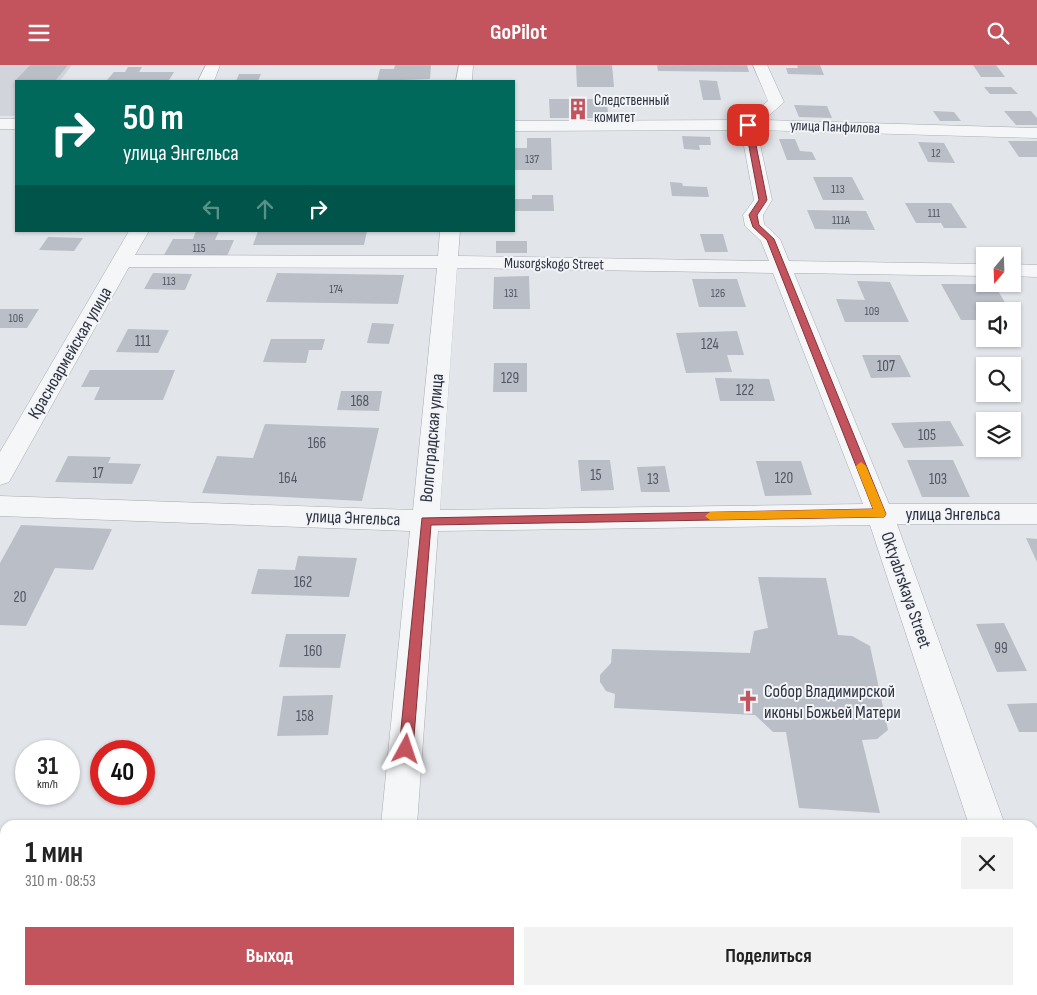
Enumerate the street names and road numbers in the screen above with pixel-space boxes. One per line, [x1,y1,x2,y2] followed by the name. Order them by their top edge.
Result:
[790,116,880,138] street label: улица Панфилова
[504,254,605,274] street label: Musorgskogo Street
[24,283,116,423] street label: Красноармейская улица
[416,373,448,503] street label: Волгоградская улица
[906,504,1000,525] street label: улица Энгельса
[305,506,401,530] street label: улица Энгельса
[876,529,936,652] street label: Oktyabrskaya Street

